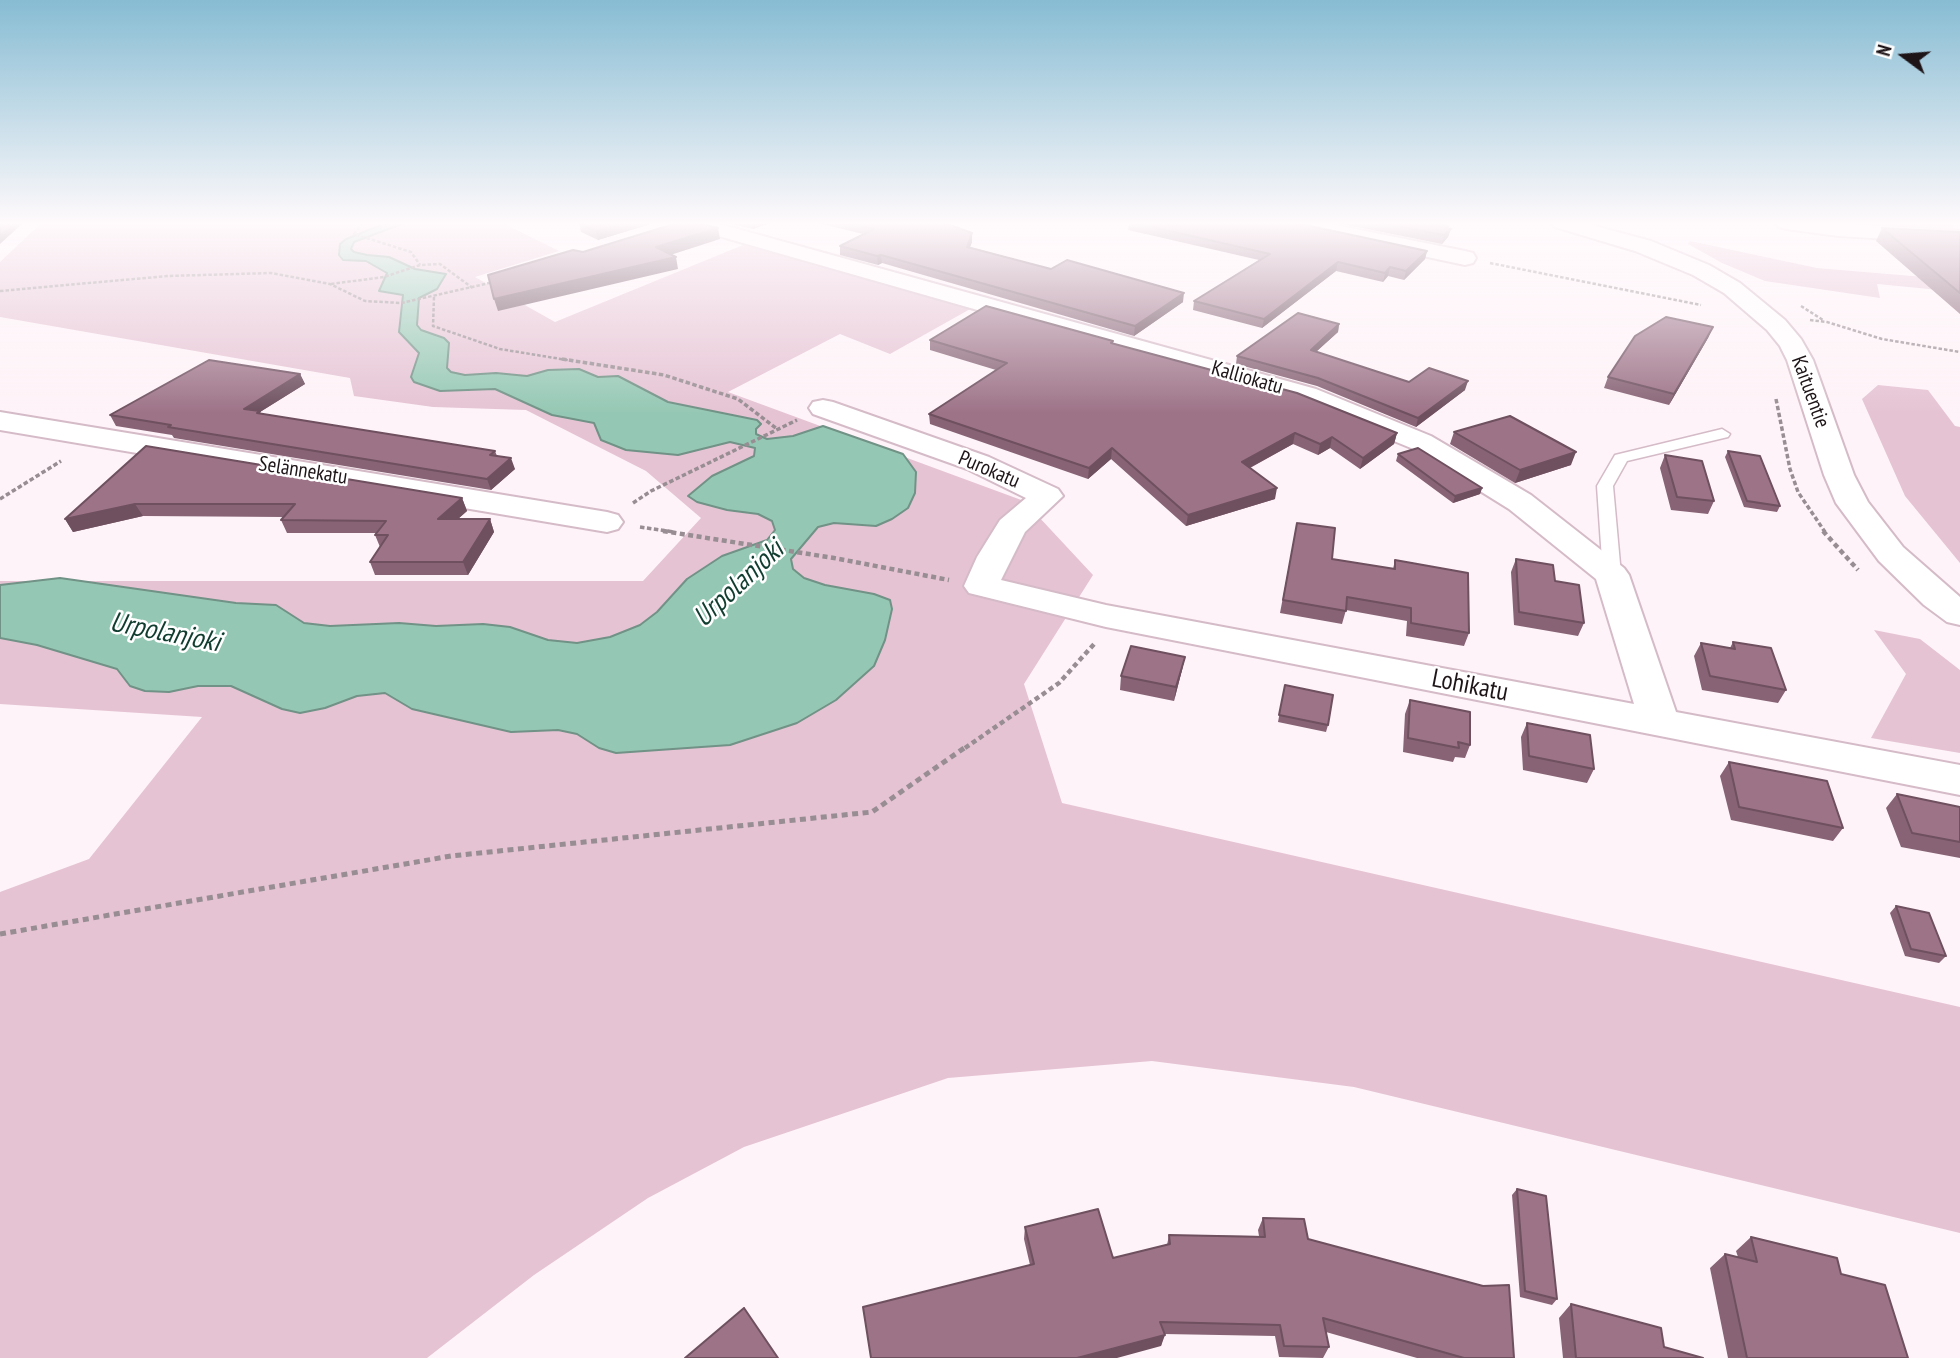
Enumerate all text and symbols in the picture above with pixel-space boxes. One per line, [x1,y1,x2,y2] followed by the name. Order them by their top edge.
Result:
[1869,21,1939,91] north arrow
[1871,42,1897,58] text: N
[1785,353,1835,431] street label: Kaituentie
[1208,356,1286,400] street label: Kalliokatu
[954,446,1024,494] street label: Purokatu
[257,452,349,490] street label: Selännekatu
[687,534,791,634] water label: Urpolanjoki
[107,606,223,660] water label: Urpolanjoki
[1429,663,1511,709] street label: Lohikatu

